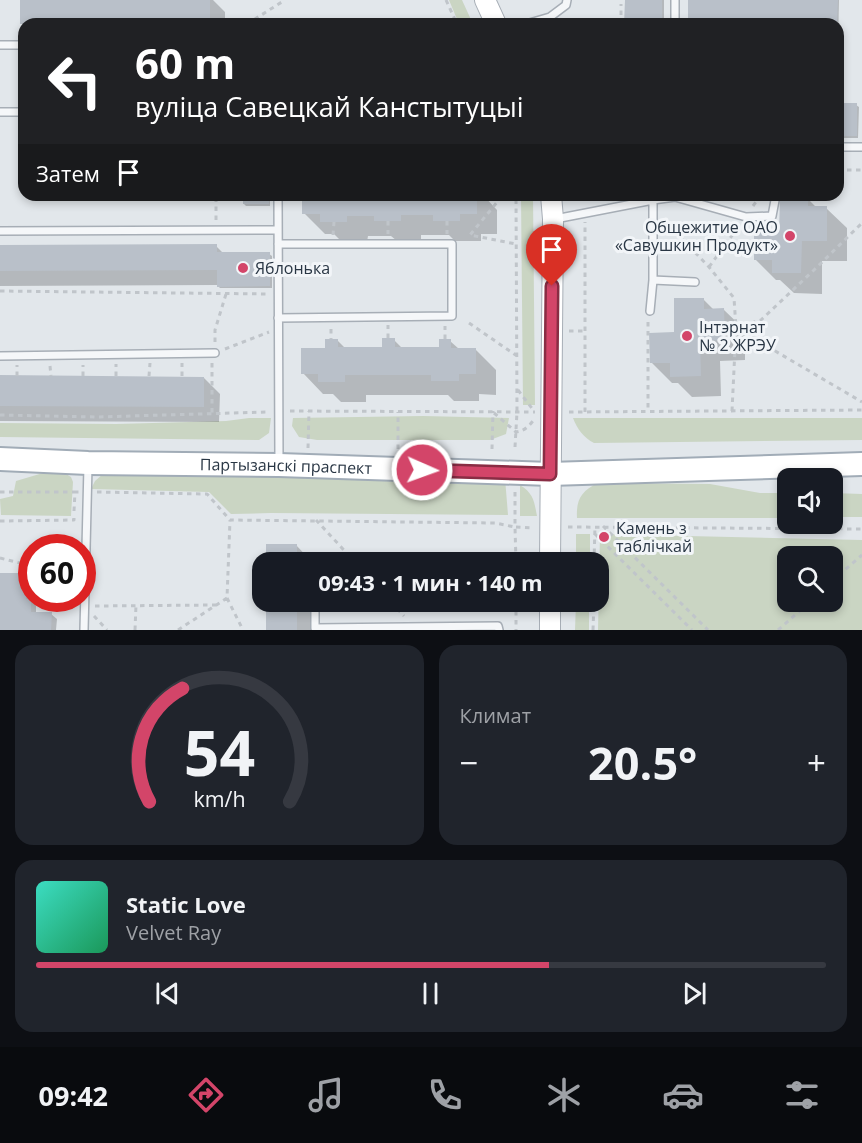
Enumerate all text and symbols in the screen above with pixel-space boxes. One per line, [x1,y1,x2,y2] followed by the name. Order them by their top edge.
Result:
[135,34,235,91] text: 60 m
[36,42,114,120] icon: left
[135,88,524,125] text: вуліца Савецкай Канстытуцыі
[112,156,145,189] icon: arrive
[36,158,100,188] text: Затем
[615,216,778,256] place label: Общежитие ОАО «Савушкин Продукт»
[526,224,577,286] pin
[783,229,797,243] marker: Общежитие ОАО «Савушкин Продукт»
[535,233,568,266] icon: arrive
[255,257,330,279] place label: Яблонька
[236,261,250,275] marker: Яблонька
[699,316,776,356] place label: Інтэрнат № 2 ЖРЭУ
[680,329,694,343] marker: Інтэрнат № 2 ЖРЭУ
[390,438,454,502] position arrow
[200,453,373,479] street label: Партызанскі праспект
[777,468,843,612] map controls
[777,468,843,534] button: sound
[616,517,692,557] place label: Камень з таблічкай
[597,530,611,544] marker: Камень з таблічкай
[18,534,96,612] speed limit sign: 60
[777,546,843,612] button: search
[318,567,543,597] text: 09:43 · 1 мин · 140 m
[460,702,531,729] text: Климат
[184,709,255,794] text: 54
[588,732,697,793] text: 20.5°
[460,740,478,785] text: −
[807,740,826,785] text: +
[193,784,245,813] text: km/h
[126,889,246,919] text: Static Love
[126,919,221,946] text: Velvet Ray
[151,977,184,1010] icon: previous
[414,977,447,1010] icon: pause
[678,977,711,1010] icon: next
[185,1074,227,1116] icon: directions
[305,1074,347,1116] icon: music
[424,1074,466,1116] icon: phone
[543,1074,585,1116] icon: climate
[662,1074,704,1116] icon: car
[781,1074,823,1116] icon: filters
[39,1077,108,1114] text: 09:42

